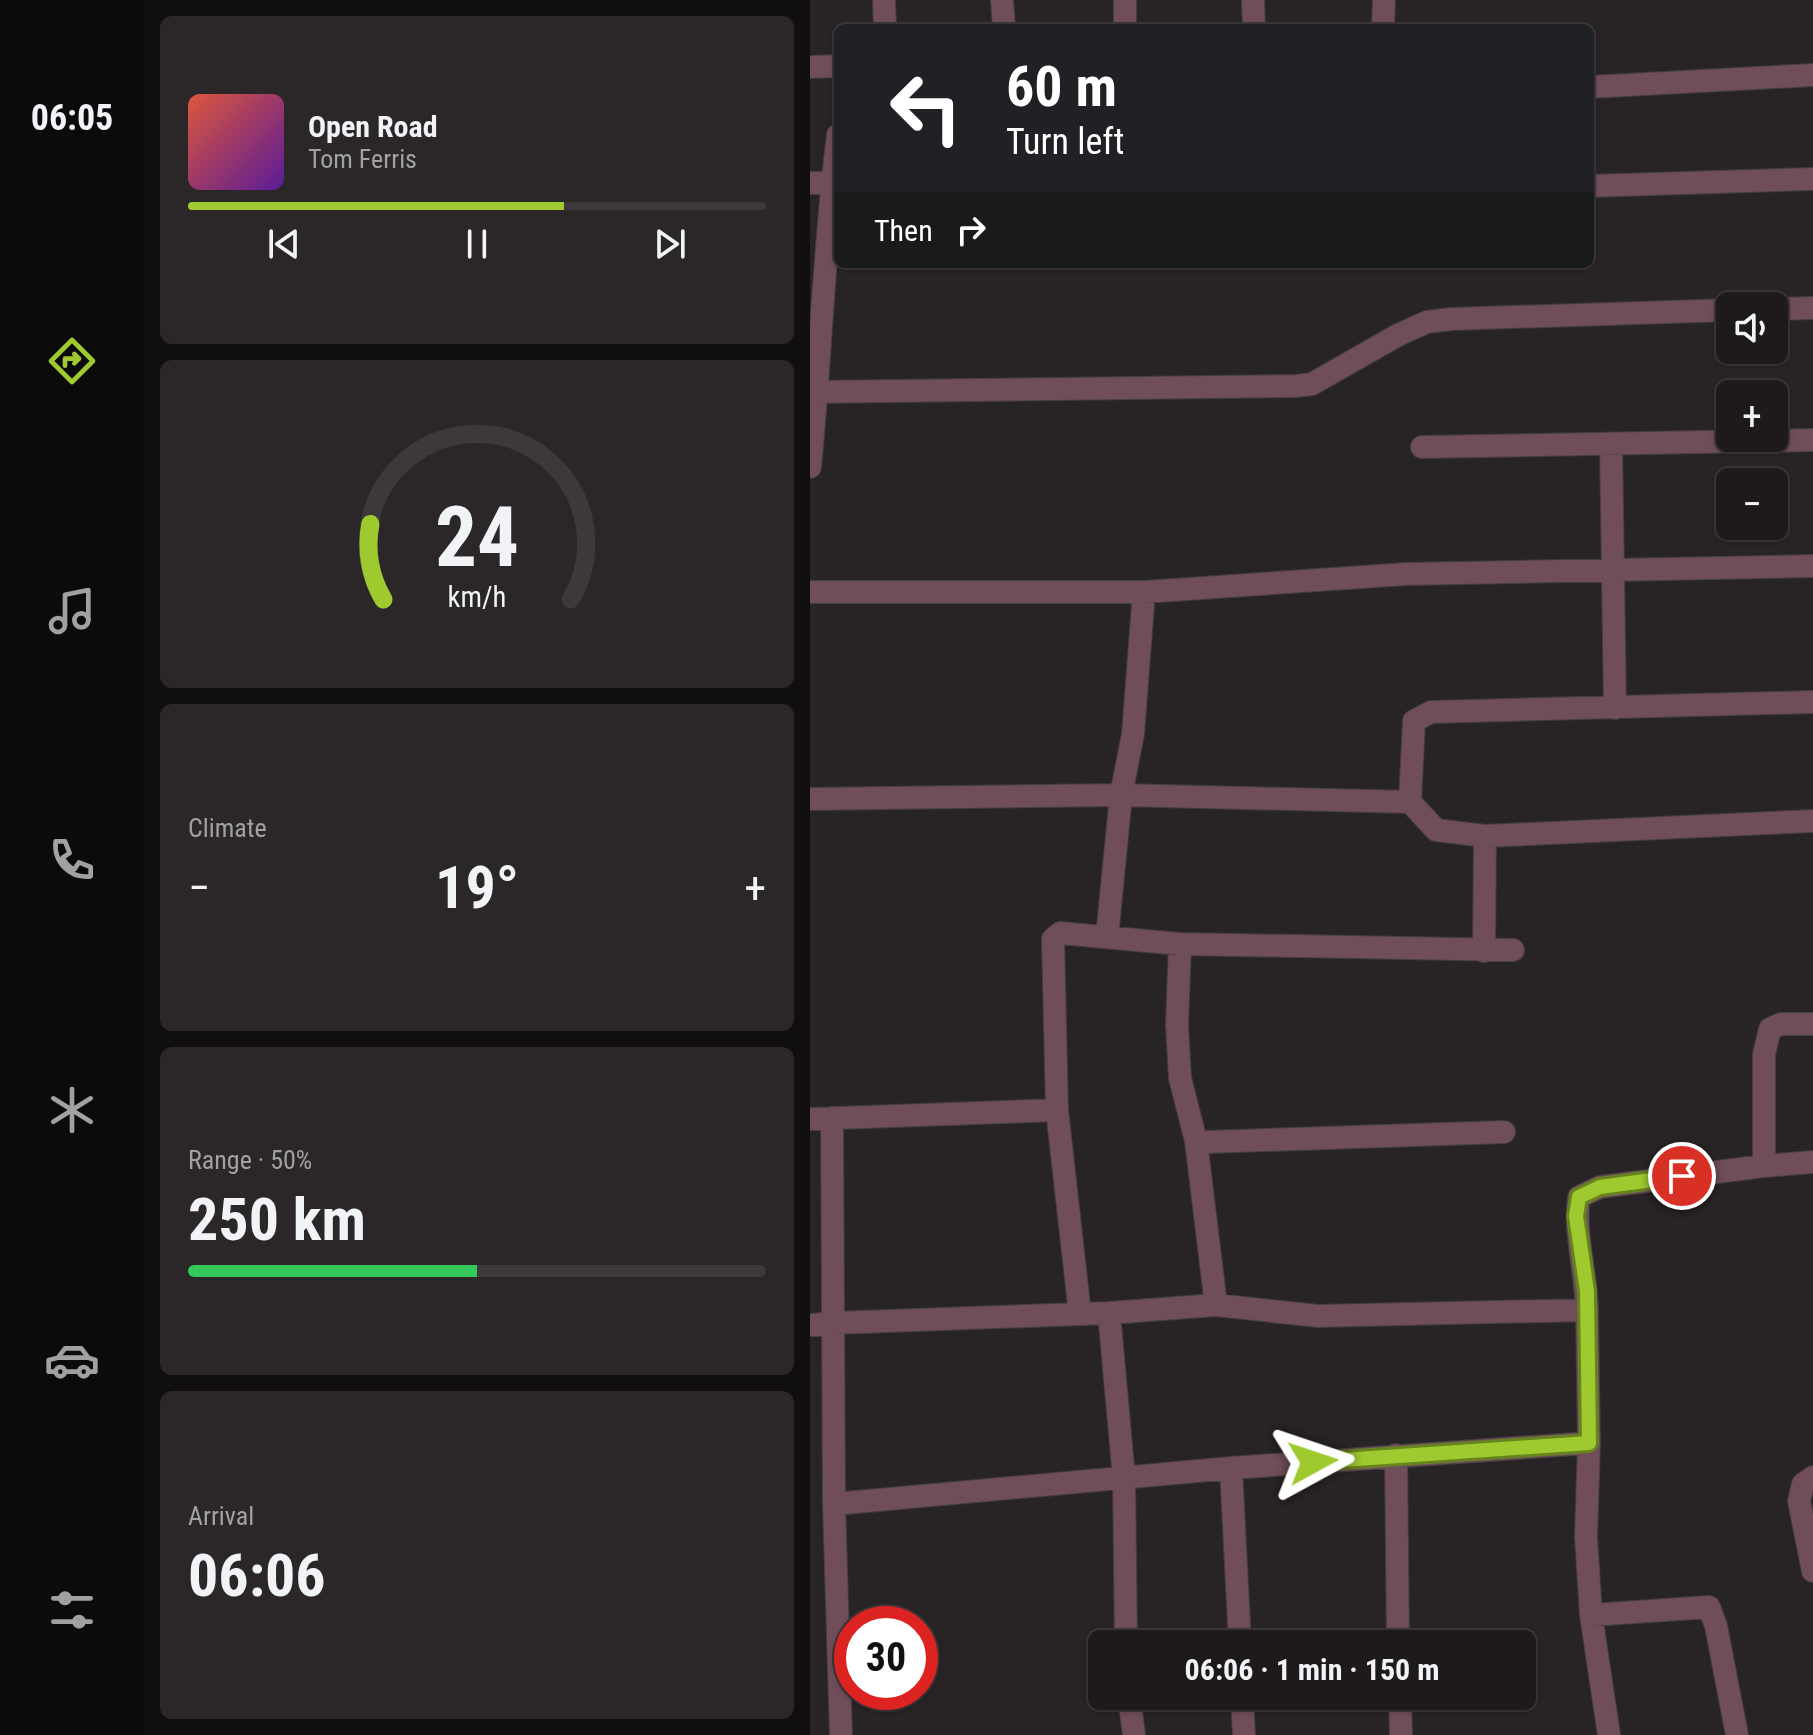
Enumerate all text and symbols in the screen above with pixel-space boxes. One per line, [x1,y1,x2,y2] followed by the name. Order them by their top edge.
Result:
[1006,54,1117,120] text: 60 m
[874,56,978,160] icon: left
[31,97,113,139] text: 06:05
[308,109,438,144] text: Open Road
[1006,121,1124,163] text: Turn left
[308,144,417,174] text: Tom Ferris
[949,208,993,252] icon: right
[874,213,933,248] text: Then
[262,222,306,266] icon: previous
[455,222,499,266] icon: pause
[648,222,692,266] icon: next
[1716,292,1788,540] map controls
[1716,292,1788,364] button: sound
[44,333,100,389] icon: directions
[1716,380,1788,452] button: +
[1716,468,1788,540] button: −
[435,488,519,585] text: 24
[448,580,506,614] text: km/h
[44,583,100,639] icon: music
[188,813,267,843] text: Climate
[44,832,100,888] icon: phone
[435,852,519,923] text: 19°
[188,862,210,914] text: −
[744,862,766,914] text: +
[44,1082,100,1138] icon: climate
[1648,1142,1716,1210] pin
[188,1145,312,1175] text: Range · 50%
[1660,1154,1704,1198] icon: arrive
[188,1184,366,1255] text: 250 km
[44,1332,100,1388] icon: car
[1271,1420,1355,1504] position arrow
[188,1501,254,1531] text: Arrival
[188,1540,326,1611] text: 06:06
[44,1582,100,1638] icon: filters
[834,1606,938,1710] speed limit sign: 30
[1185,1652,1439,1687] text: 06:06 · 1 min · 150 m

